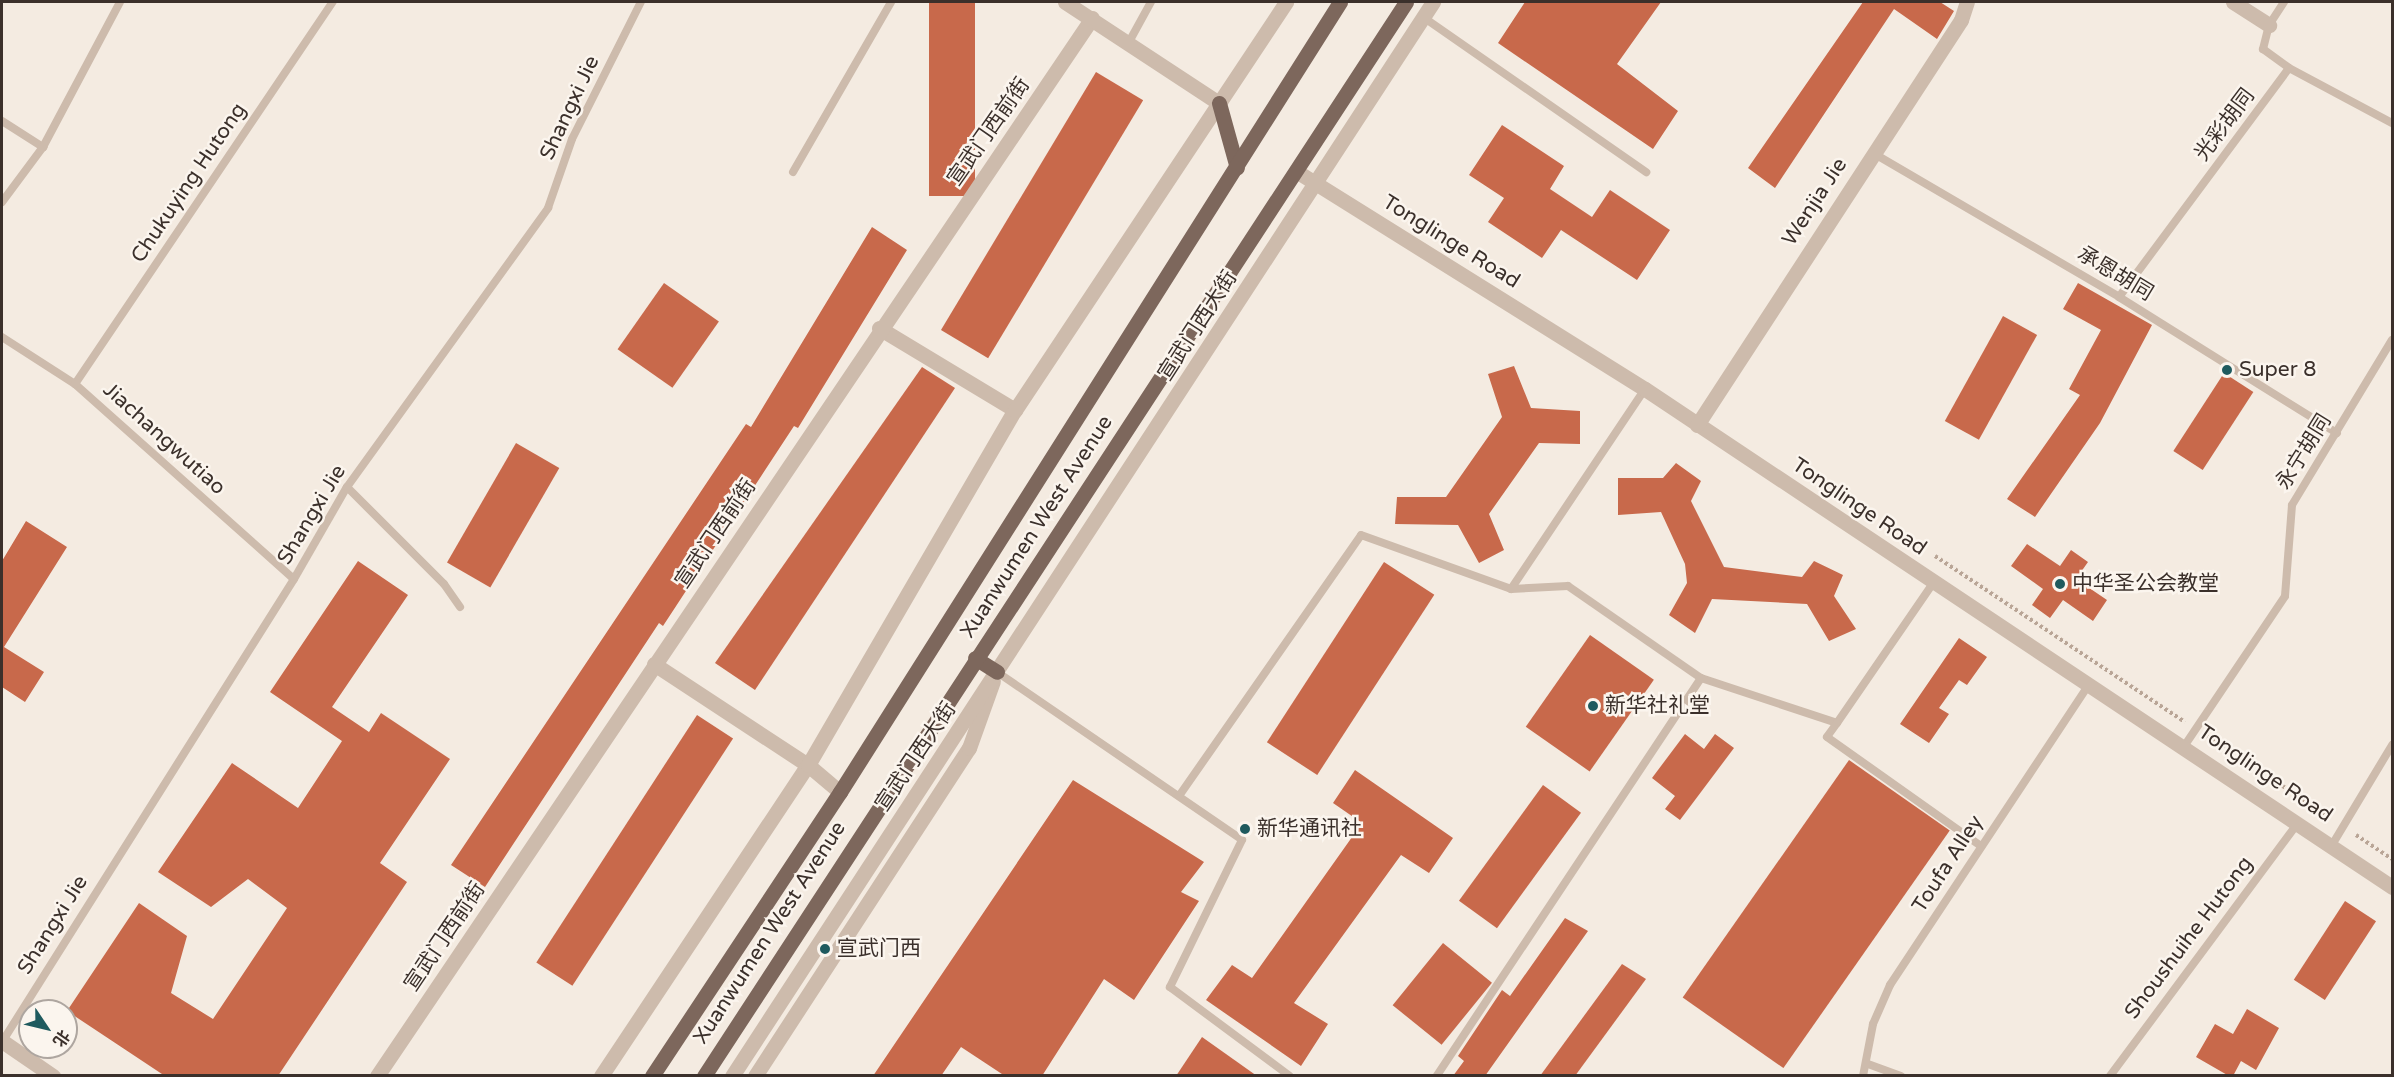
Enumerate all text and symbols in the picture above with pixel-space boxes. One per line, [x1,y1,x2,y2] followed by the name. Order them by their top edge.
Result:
[535,52,605,164] street label: Shangxi Jie
[943,73,1035,191] street label: 宣武门西前街
[2190,84,2260,166] street label: 光彩胡同
[126,98,252,268] street label: Chukuying Hutong
[1777,153,1853,251] street label: Wenjia Jie
[1378,190,1524,294] street label: Tonglinge Road
[2073,242,2157,306] street label: 承恩胡同
[1153,266,1243,386] street label: 宣武门西大街
[2239,357,2316,383] place label: Super 8
[2220,363,2234,377] marker: Super 8
[98,377,230,501] street label: Jiachangwutiao
[2271,410,2337,494] street label: 永宁胡同
[956,411,1118,643] street label: Xuanwumen West Avenue
[1787,453,1931,561] street label: Tonglinge Road
[272,460,352,570] street label: Shangxi Jie
[670,475,762,593] street label: 宣武门西前街
[2072,571,2219,597] place label: 中华圣公会教堂
[2053,577,2067,591] marker: 中华圣公会教堂
[1605,693,1710,719] place label: 新华社礼堂
[870,698,962,816] street label: 宣武门西大街
[1586,699,1600,713] marker: 新华社礼堂
[2193,720,2337,828] street label: Tonglinge Road
[1907,811,1989,917] street label: Toufa Alley
[1257,816,1362,842] place label: 新华通讯社
[689,817,851,1049] street label: Xuanwumen West Avenue
[1238,822,1252,836] marker: 新华通讯社
[2120,852,2258,1024] street label: Shoushuihe Hutong
[13,871,93,979] street label: Shangxi Jie
[399,878,491,996] street label: 宣武门西前街
[837,936,921,962] place label: 宣武门西
[818,942,832,956] marker: 宣武门西
[18,999,78,1059] north arrow
[48,1026,74,1050] text: 北

